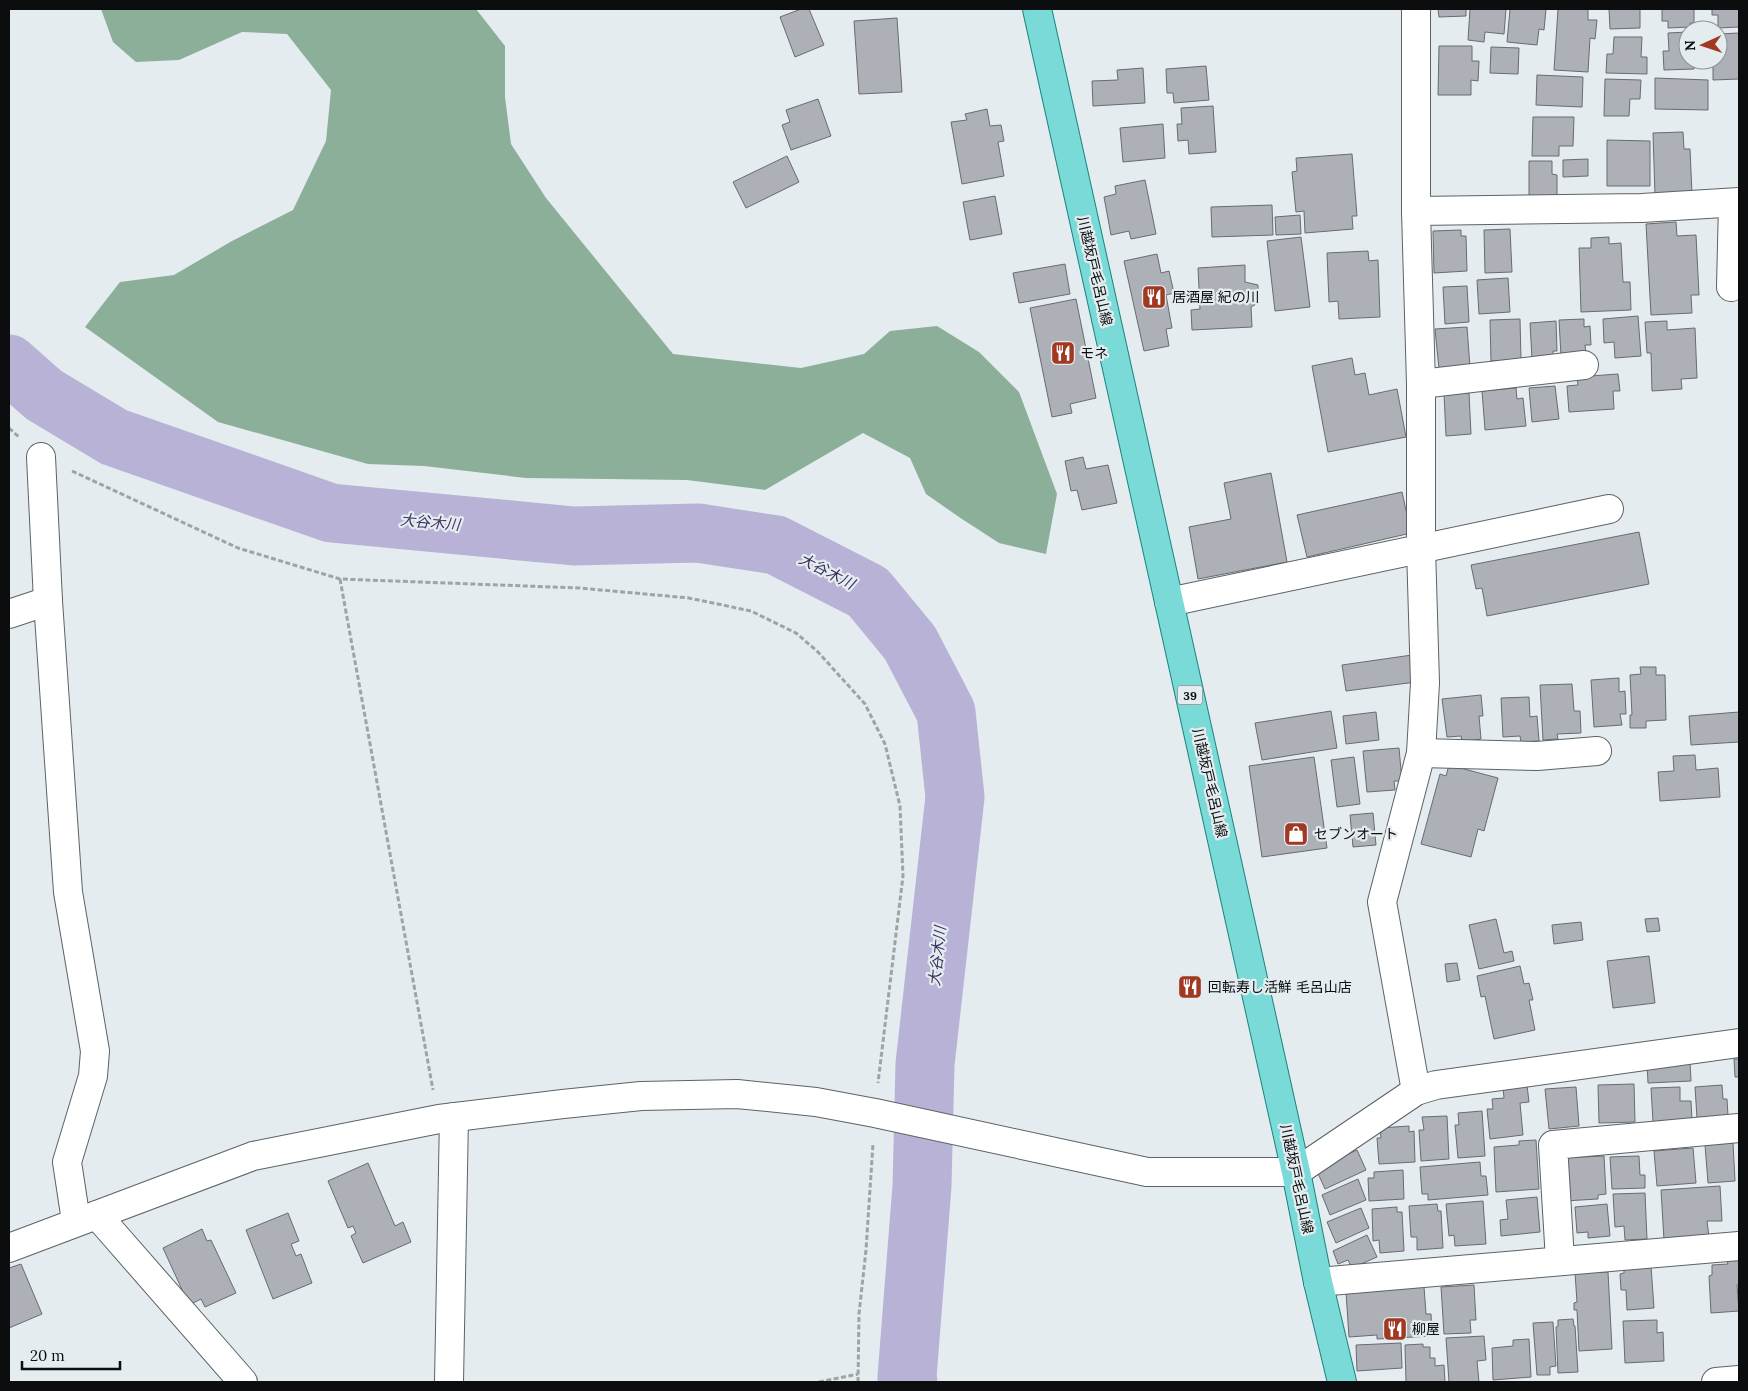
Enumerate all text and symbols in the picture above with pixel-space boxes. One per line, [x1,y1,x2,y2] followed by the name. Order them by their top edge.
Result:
[1678,20,1728,70] north arrow
[1681,40,1699,52] text: N
[1074,214,1116,328] street label: 川越坂戸毛呂山線
[1141,284,1167,310] restaurant icon: 居酒屋 紀の川
[1172,288,1260,306] place label: 居酒屋 紀の川
[1050,340,1076,366] restaurant icon: モネ
[1080,344,1108,362] place label: モネ
[399,510,463,534] water label: 大谷木川
[796,549,860,594] water label: 大谷木川
[1178,686,1202,704] road number: 39
[1189,726,1231,840] street label: 川越坂戸毛呂山線
[1283,821,1309,847] shop icon: セブンオート
[1314,825,1398,843] place label: セブンオート
[924,923,950,987] water label: 大谷木川
[1177,974,1203,1000] restaurant icon: 回転寿し活鮮 毛呂山店
[1208,978,1352,996] place label: 回転寿し活鮮 毛呂山店
[1277,1122,1317,1236] street label: 川越坂戸毛呂山線
[1382,1316,1408,1342] restaurant icon: 柳屋
[1412,1320,1440,1338] place label: 柳屋
[22,1338,120,1370] scale bar
[30,1346,65,1365] text: 20 m

